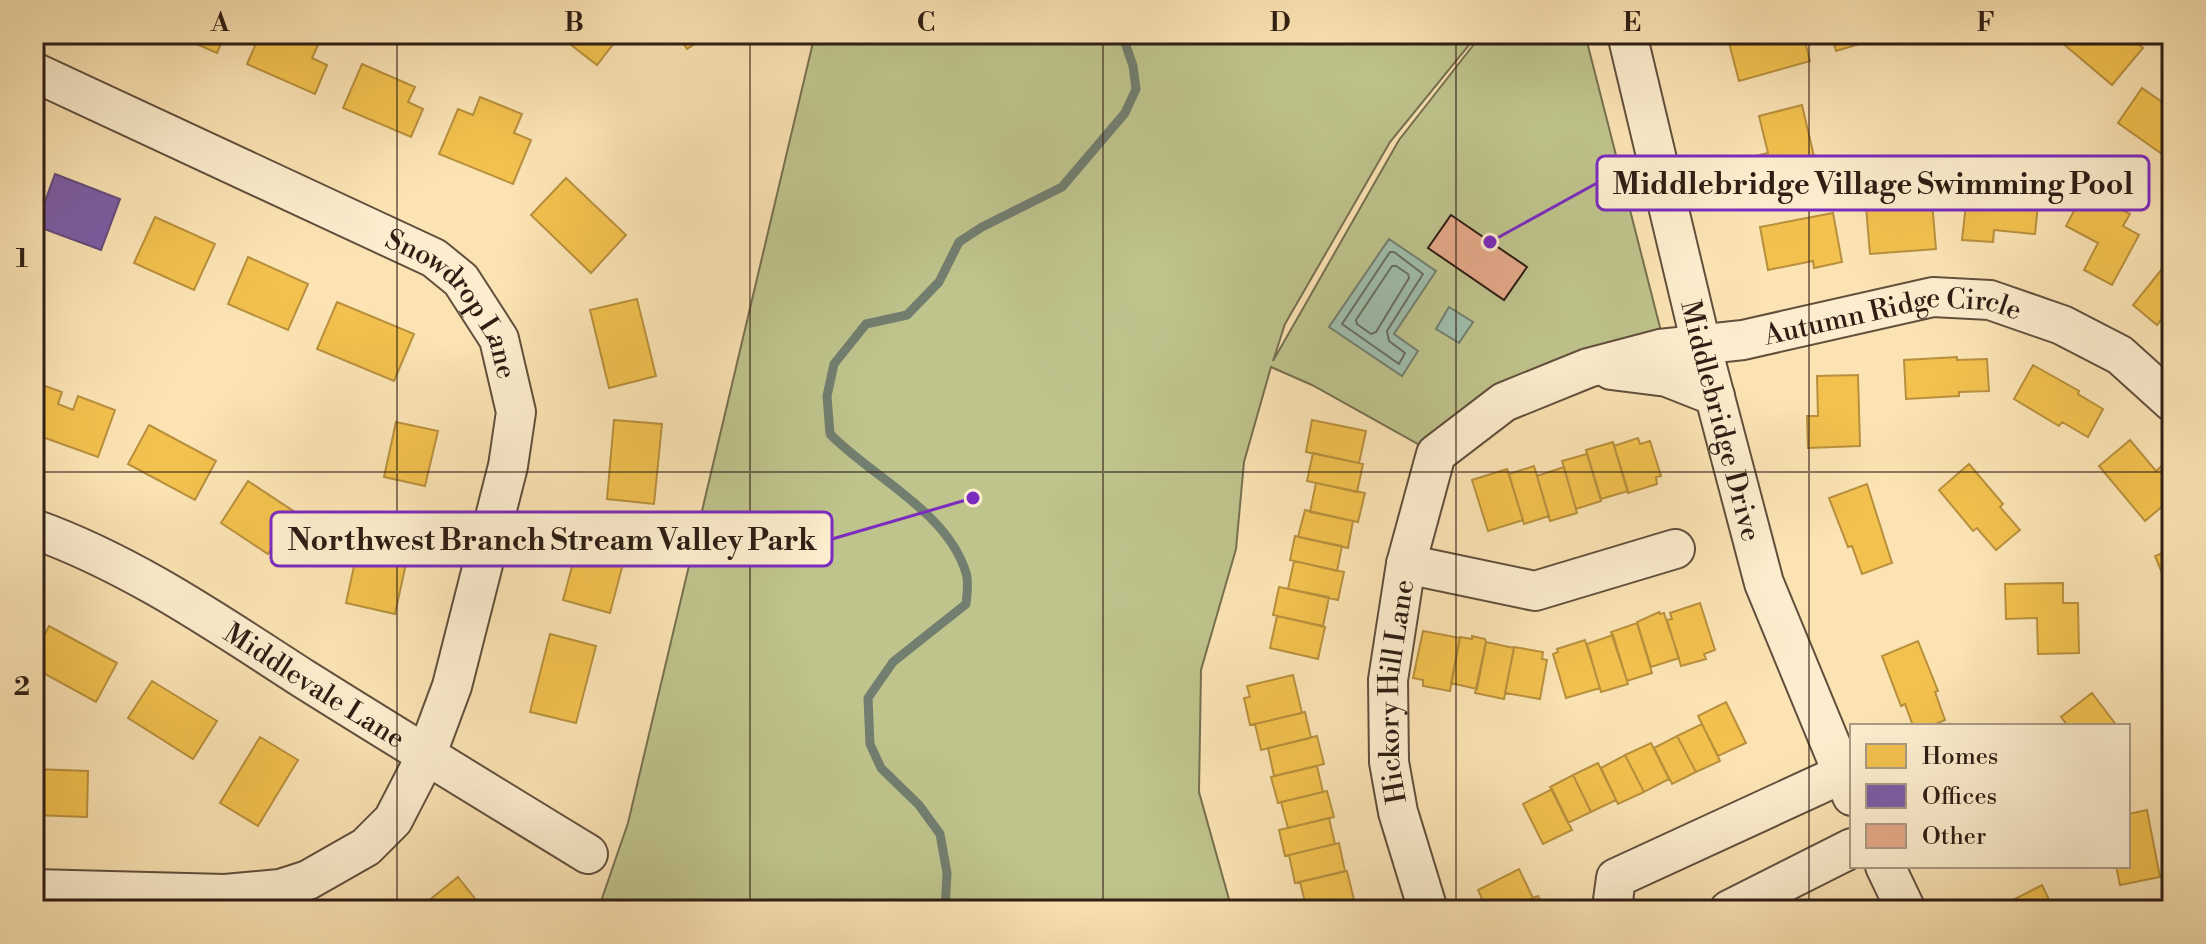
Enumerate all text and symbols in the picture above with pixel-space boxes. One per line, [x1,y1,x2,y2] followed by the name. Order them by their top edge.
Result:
[210,7,230,39] text: A
[564,7,584,39] text: B
[917,7,935,39] text: C
[1270,7,1290,39] text: D
[1623,7,1641,39] text: E
[1977,7,1995,39] text: F
[1597,156,2149,210] callout: Middlebridge Village Swimming Pool
[1613,166,2134,204] text: Middlebridge Village Swimming Pool
[380,222,524,382] street label: Snowdrop Lane
[16,243,29,275] text: 1
[1760,281,2026,354] street label: Autumn Ridge Circle
[1672,297,1768,545] street label: Middlebridge Drive
[271,512,832,566] callout: Northwest Branch Stream Valley Park
[287,522,817,560] text: Northwest Branch Stream Valley Park
[1372,577,1422,806] street label: Hickory Hill Lane
[217,616,411,757] street label: Middlevale Lane
[14,671,30,703] text: 2
[1850,724,2130,868] legend
[1922,742,1998,772] text: Homes
[1922,782,1997,812] text: Offices
[1922,822,1986,852] text: Other

